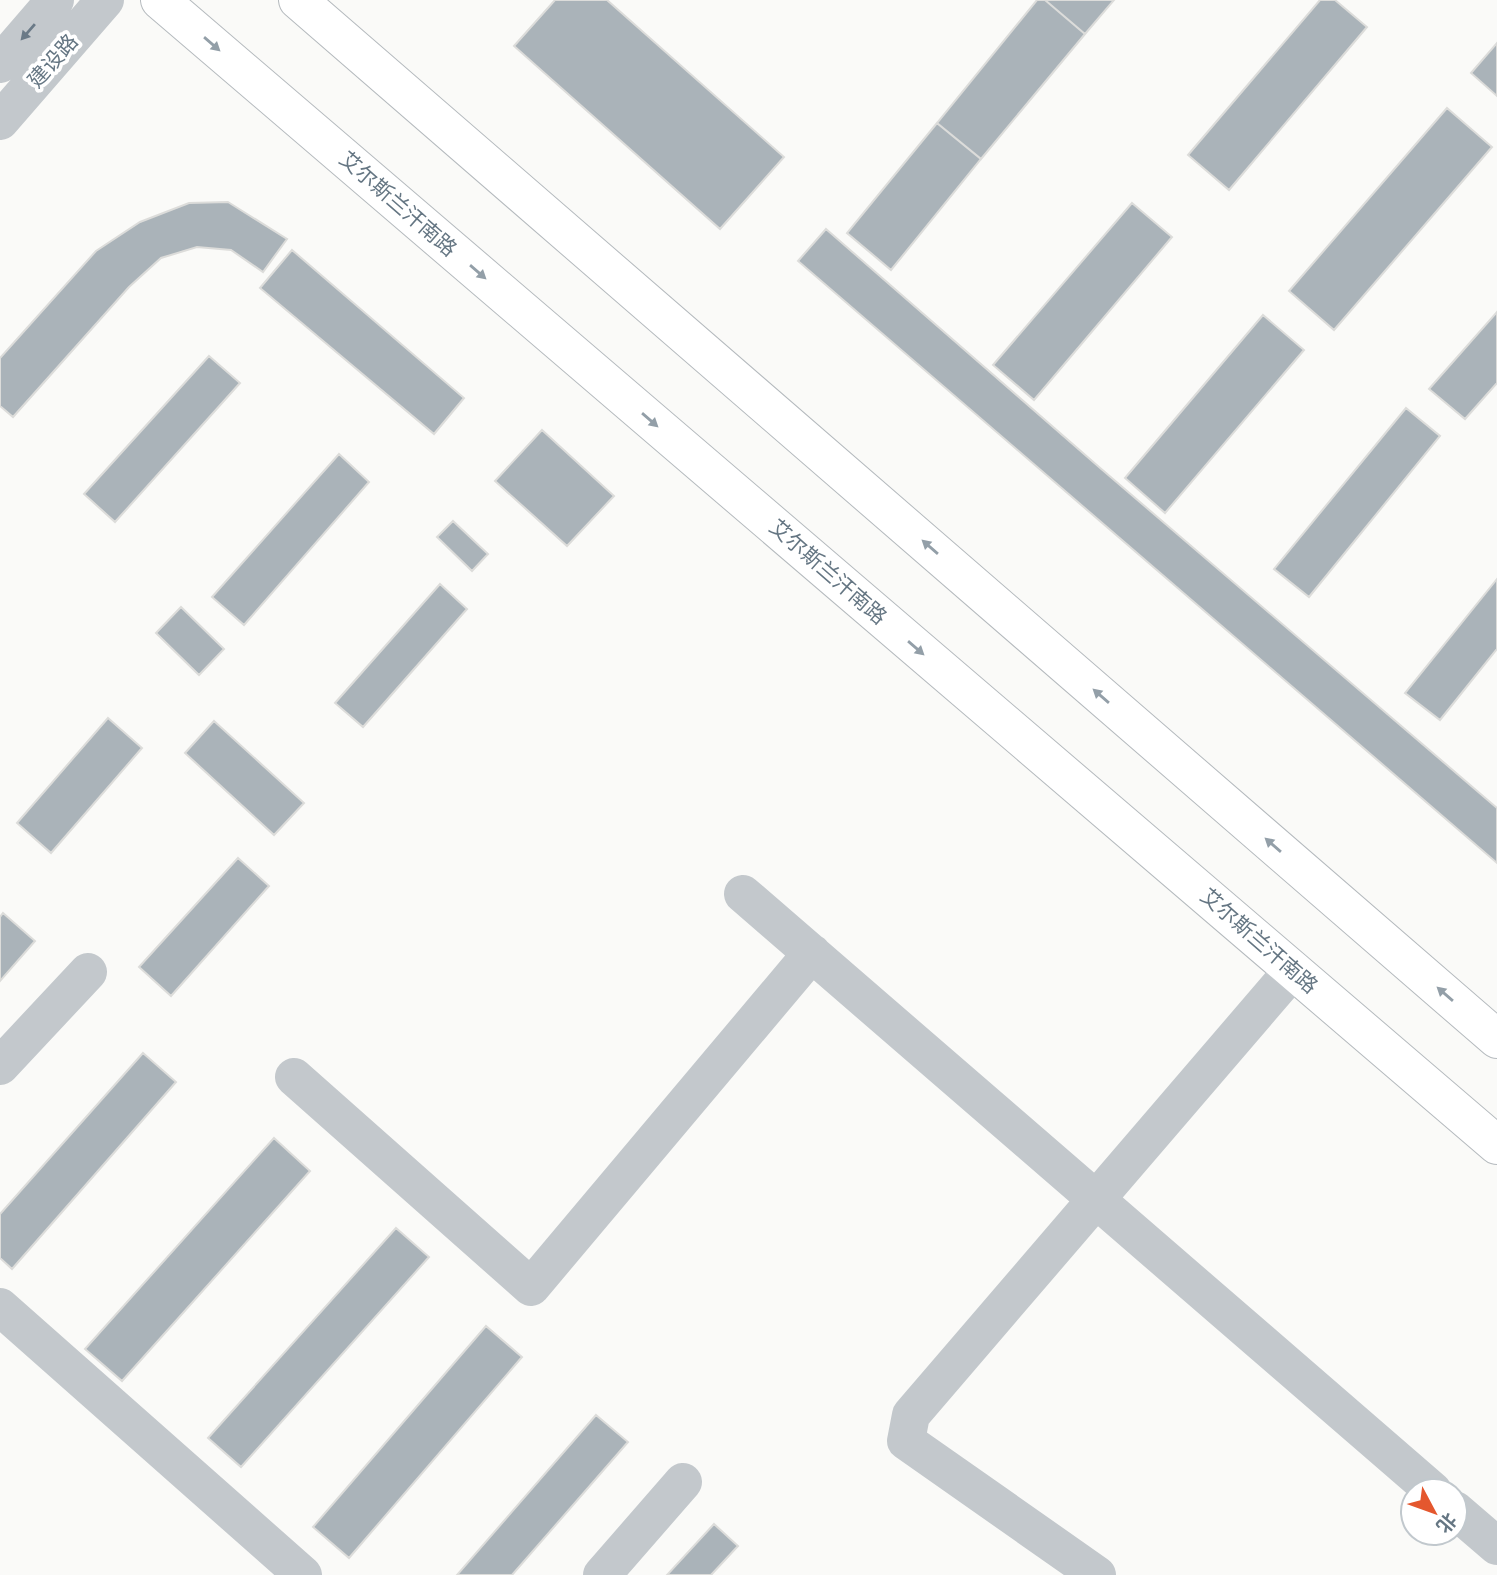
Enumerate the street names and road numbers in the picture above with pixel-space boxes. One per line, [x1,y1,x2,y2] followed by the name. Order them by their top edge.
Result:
[22,28,84,94] street label: 建设路
[333,145,463,263] street label: 艾尔斯兰汗南路
[763,513,893,631] street label: 艾尔斯兰汗南路
[1194,882,1324,1000] street label: 艾尔斯兰汗南路

